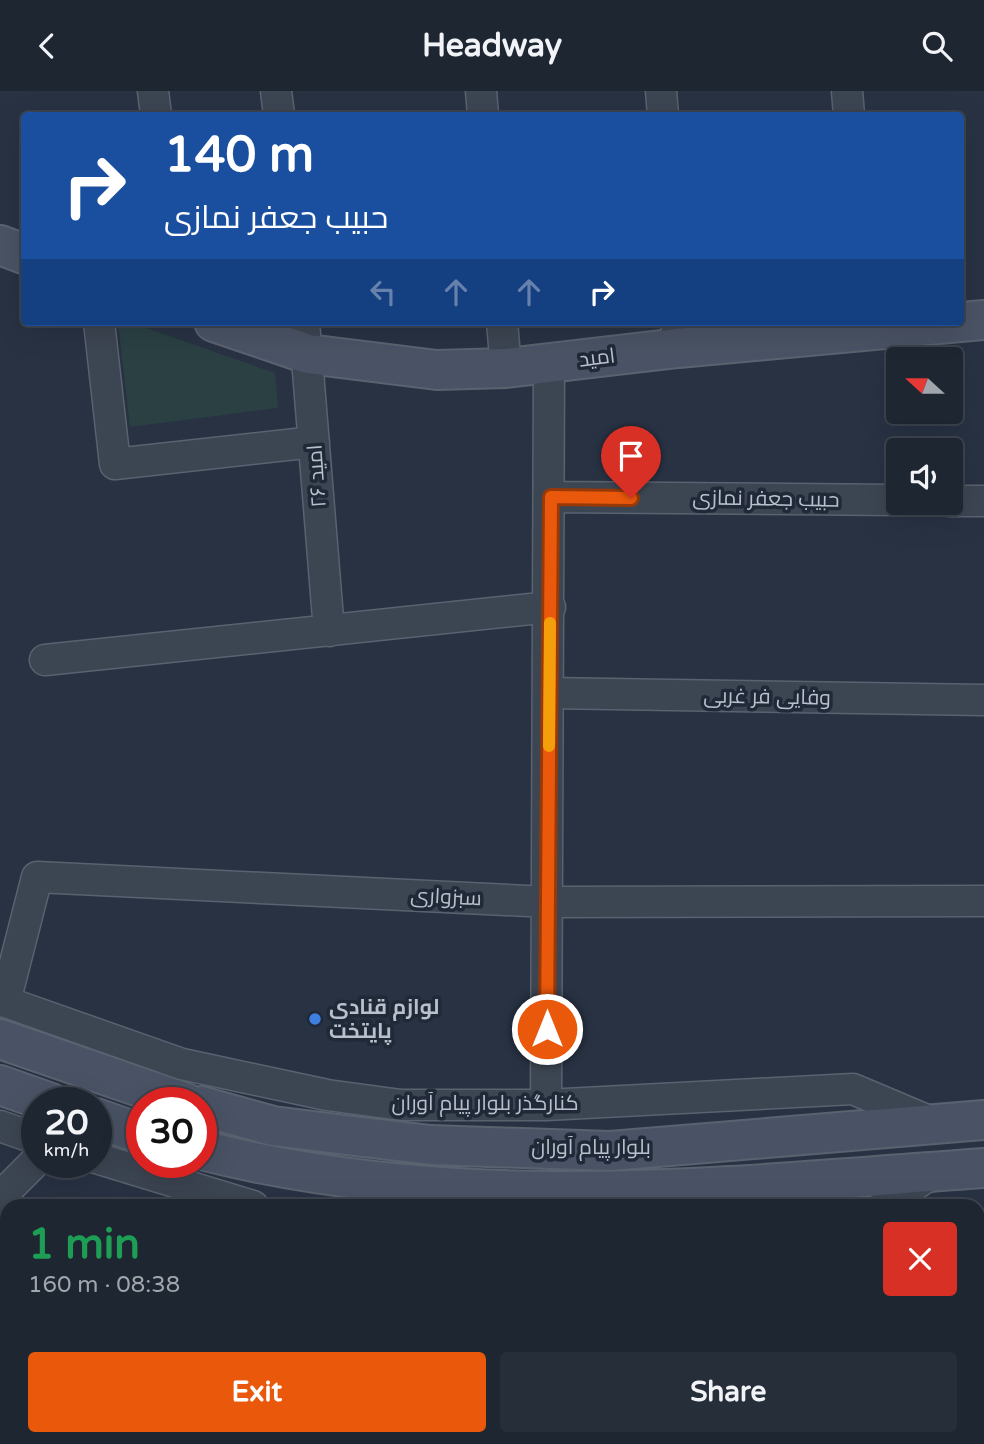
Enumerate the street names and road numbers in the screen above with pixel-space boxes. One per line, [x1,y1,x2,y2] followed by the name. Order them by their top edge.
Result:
[577,343,617,373] street label: امید
[302,444,332,508] street label: امید ۲۶
[692,485,840,513] street label: حبیب جعفر نمازی
[703,683,831,711] street label: وفایی فر غربی
[410,883,482,911] street label: سبزواری
[391,1091,579,1117] street label: کنارگذر بلوار پیام آوران
[531,1135,651,1161] street label: بلوار پیام آوران

